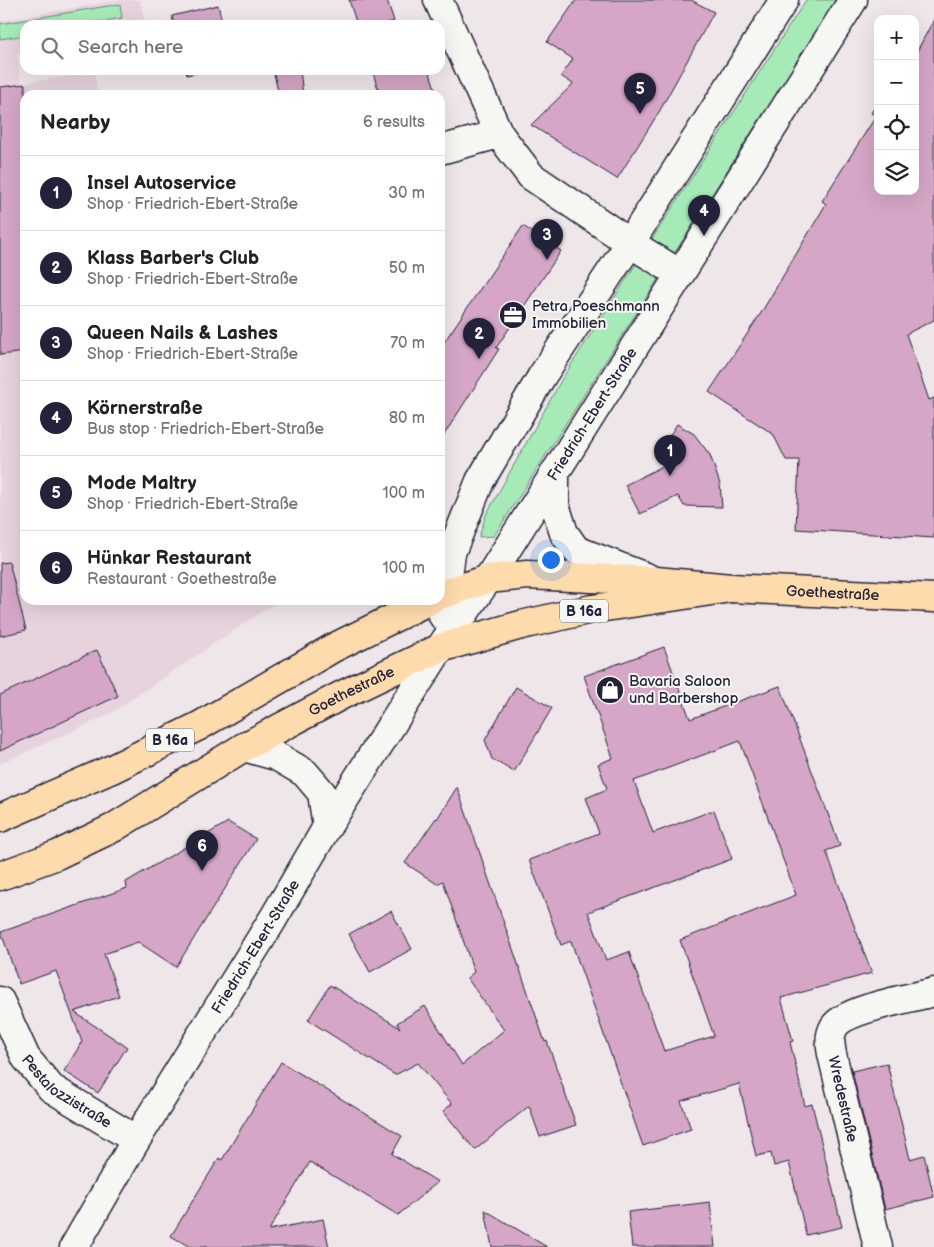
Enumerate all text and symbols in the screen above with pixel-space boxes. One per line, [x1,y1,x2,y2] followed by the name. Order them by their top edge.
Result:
[874,15,919,195] map controls
[874,15,919,60] button: +
[20,20,445,75] search box
[38,34,66,62] icon: search
[78,36,183,59] text: Search here
[874,60,919,105] button: −
[624,73,656,114] pin: 5
[874,105,919,150] button: locate
[40,110,110,135] text: Nearby
[363,113,425,132] text: 6 results
[874,150,919,195] button: layers
[87,172,236,195] text: Insel Autoservice
[53,184,59,203] text: 1
[388,184,425,203] text: 30 m
[87,195,298,214] text: Shop · Friedrich-Ebert-Straße
[688,195,720,236] pin: 4
[531,219,563,260] pin: 3
[87,247,259,270] text: Klass Barber's Club
[51,259,61,278] text: 2
[389,259,425,278] text: 50 m
[87,270,298,289] text: Shop · Friedrich-Ebert-Straße
[532,297,660,333] place label: Petra Poeschmann Immobilien
[498,300,528,330] office icon: Petra Poeschmann Immobilien
[463,318,495,359] pin: 2
[87,322,278,345] text: Queen Nails & Lashes
[51,334,61,353] text: 3
[390,334,425,353] text: 70 m
[543,344,641,484] street label: Friedrich-Ebert-Straße
[87,345,298,364] text: Shop · Friedrich-Ebert-Straße
[87,397,203,420] text: Körnerstraße
[51,409,61,428] text: 4
[389,409,425,428] text: 80 m
[87,420,324,439] text: Bus stop · Friedrich-Ebert-Straße
[654,435,686,476] pin: 1
[87,472,196,495] text: Mode Maltry
[51,484,61,503] text: 5
[382,484,425,503] text: 100 m
[87,495,298,514] text: Shop · Friedrich-Ebert-Straße
[87,547,251,570] text: Hünkar Restaurant
[538,547,564,573] your location
[51,559,61,578] text: 6
[382,559,425,578] text: 100 m
[87,570,277,589] text: Restaurant · Goethestraße
[785,582,880,605] street label: Goethestraße
[560,600,608,622] road number: B 16a
[305,662,398,721] street label: Goethestraße
[629,672,739,708] place label: Bavaria Saloon und Barbershop
[595,675,625,705] shop icon: Bavaria Saloon und Barbershop
[146,728,194,752] road number: B 16a
[186,830,218,871] pin: 6
[208,876,304,1017] street label: Friedrich-Ebert-Straße
[17,1051,115,1133] street label: Pestalozzistraße
[823,1054,862,1144] street label: Wredestraße

